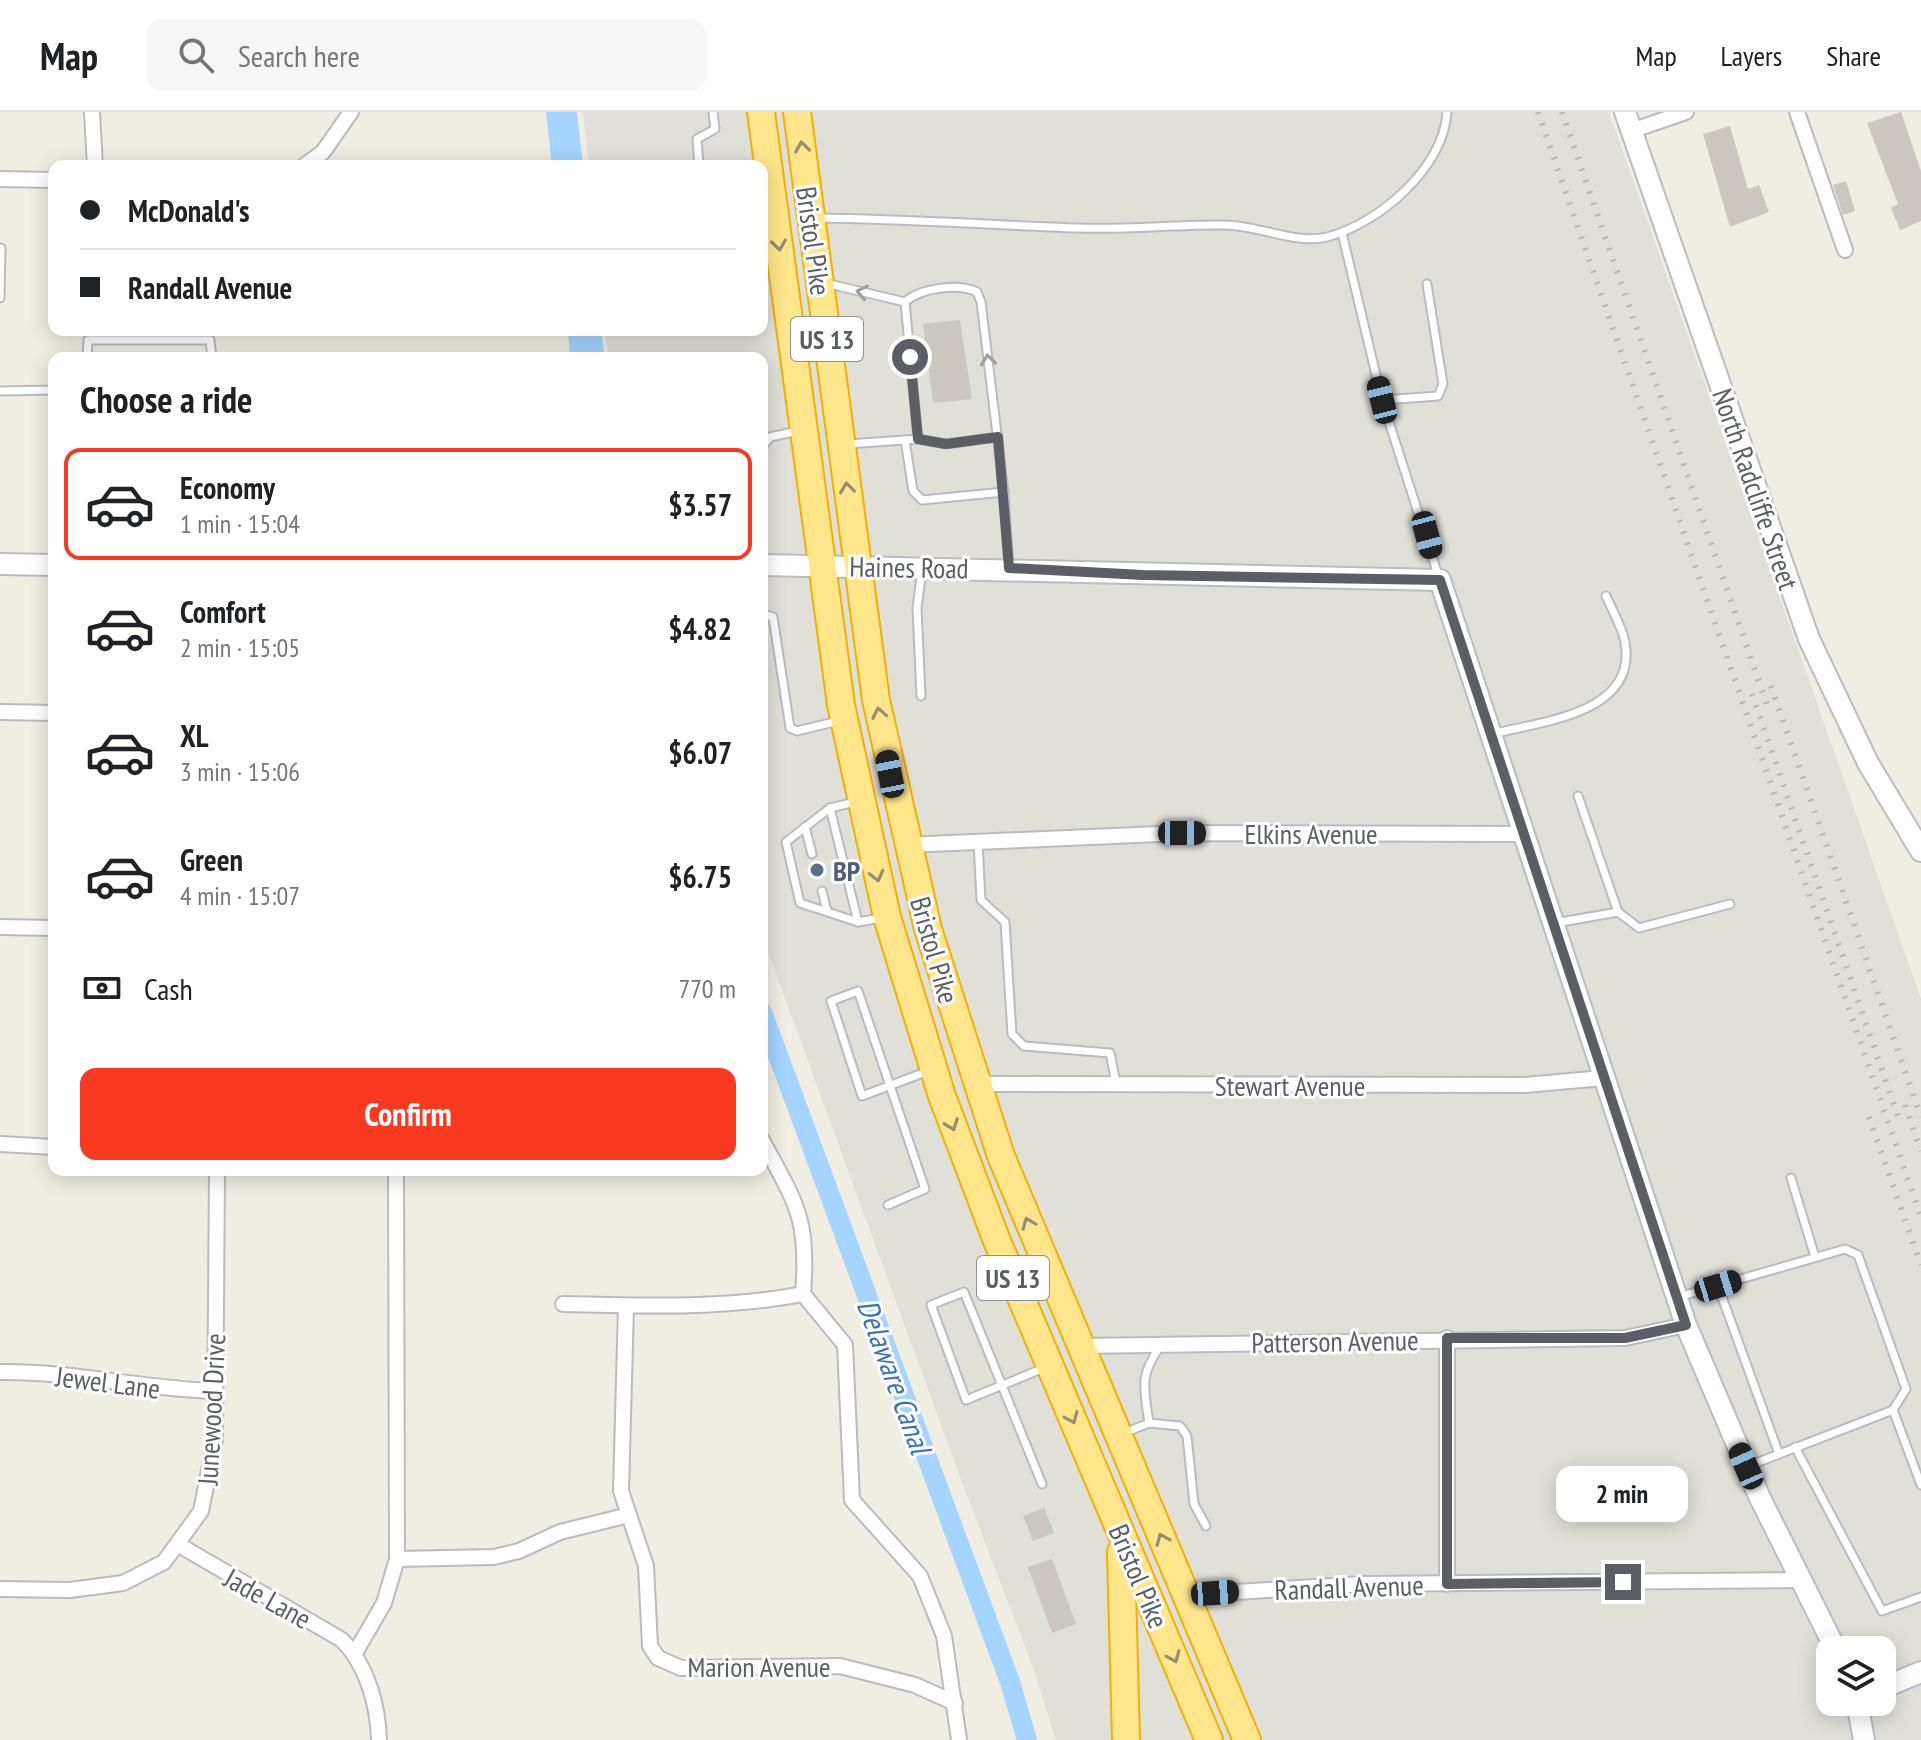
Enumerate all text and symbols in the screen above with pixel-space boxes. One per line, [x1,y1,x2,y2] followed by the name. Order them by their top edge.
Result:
[146,19,706,91] search box
[40,31,98,80] text: Map
[174,33,218,77] icon: search
[238,36,360,75] text: Search here
[1635,37,1677,74] text: Map
[1721,37,1782,74] text: Layers
[1826,37,1881,74] text: Share
[794,140,811,154] one-way arrow
[788,184,840,298] street label: Bristol Pike
[128,191,249,230] text: McDonald's
[770,238,787,252] one-way arrow
[128,268,292,307] text: Randall Avenue
[856,284,870,301] one-way arrow
[791,317,863,361] road number: US 13
[892,339,928,375] route start
[980,353,997,367] one-way arrow
[1365,374,1399,426] car
[80,376,252,423] text: Choose a ride
[1704,383,1808,595] street label: North Radcliffe Street
[84,468,156,540] icon: car
[180,468,275,507] text: Economy
[839,482,856,495] one-way arrow
[668,485,732,524] text: $3.57
[180,507,300,540] text: 1 min · 15:04
[1409,509,1445,561] car
[849,547,969,587] street label: Haines Road
[84,592,156,664] icon: car
[180,592,266,631] text: Comfort
[668,609,732,648] text: $4.82
[180,631,300,664] text: 2 min · 15:05
[871,707,888,721] one-way arrow
[84,716,156,788] icon: car
[180,716,209,755] text: XL
[668,733,732,772] text: $6.07
[874,748,906,800] car
[180,755,300,788] text: 3 min · 15:06
[1244,815,1378,852] street label: Elkins Avenue
[1158,821,1206,845] car
[84,840,156,912] icon: car
[180,840,243,879] text: Green
[833,852,860,889] place label: BP
[668,857,732,896] text: $6.75
[808,861,826,879] marker: BP
[868,869,885,883] one-way arrow
[180,879,300,912] text: 4 min · 15:07
[902,892,968,1008] street label: Bristol Pike
[80,966,124,1010] icon: cash
[144,969,193,1008] text: Cash
[678,972,736,1005] text: 770 m
[1215,1067,1365,1104] street label: Stewart Avenue
[80,1068,736,1160] button: Confirm
[943,1117,959,1131] one-way arrow
[1021,1217,1038,1231] one-way arrow
[977,1256,1049,1300] road number: US 13
[1692,1268,1744,1304] car
[849,1294,942,1461] water label: Delaware Canal
[1251,1321,1419,1361] street label: Patterson Avenue
[188,1332,233,1487] street label: Junewood Drive
[53,1357,162,1407] street label: Jewel Lane
[1062,1410,1079,1424] one-way arrow
[1725,1439,1767,1493] car
[1557,1466,1689,1522] callout: 2 min
[1596,1477,1648,1510] text: 2 min
[1101,1518,1177,1634] street label: Bristol Pike
[1156,1533,1172,1547] one-way arrow
[217,1559,318,1637] street label: Jade Lane
[1605,1564,1641,1600] route end
[1274,1566,1424,1608] street label: Randall Avenue
[1190,1579,1240,1607] car
[1816,1636,1896,1716] map controls
[1816,1636,1896,1716] button: layers
[687,1648,831,1685] street label: Marion Avenue
[1164,1649,1180,1663] one-way arrow

